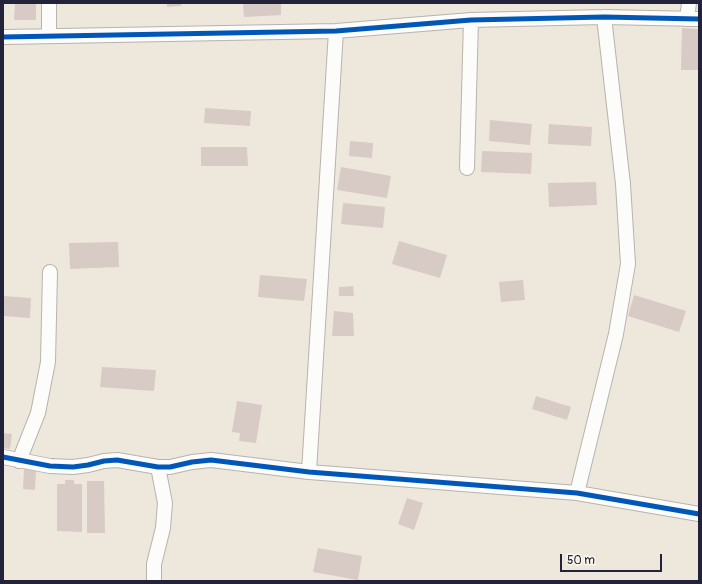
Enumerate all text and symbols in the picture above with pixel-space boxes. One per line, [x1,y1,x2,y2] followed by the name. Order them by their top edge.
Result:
[562,546,664,572] scale bar
[567,553,595,568] text: 50 m

